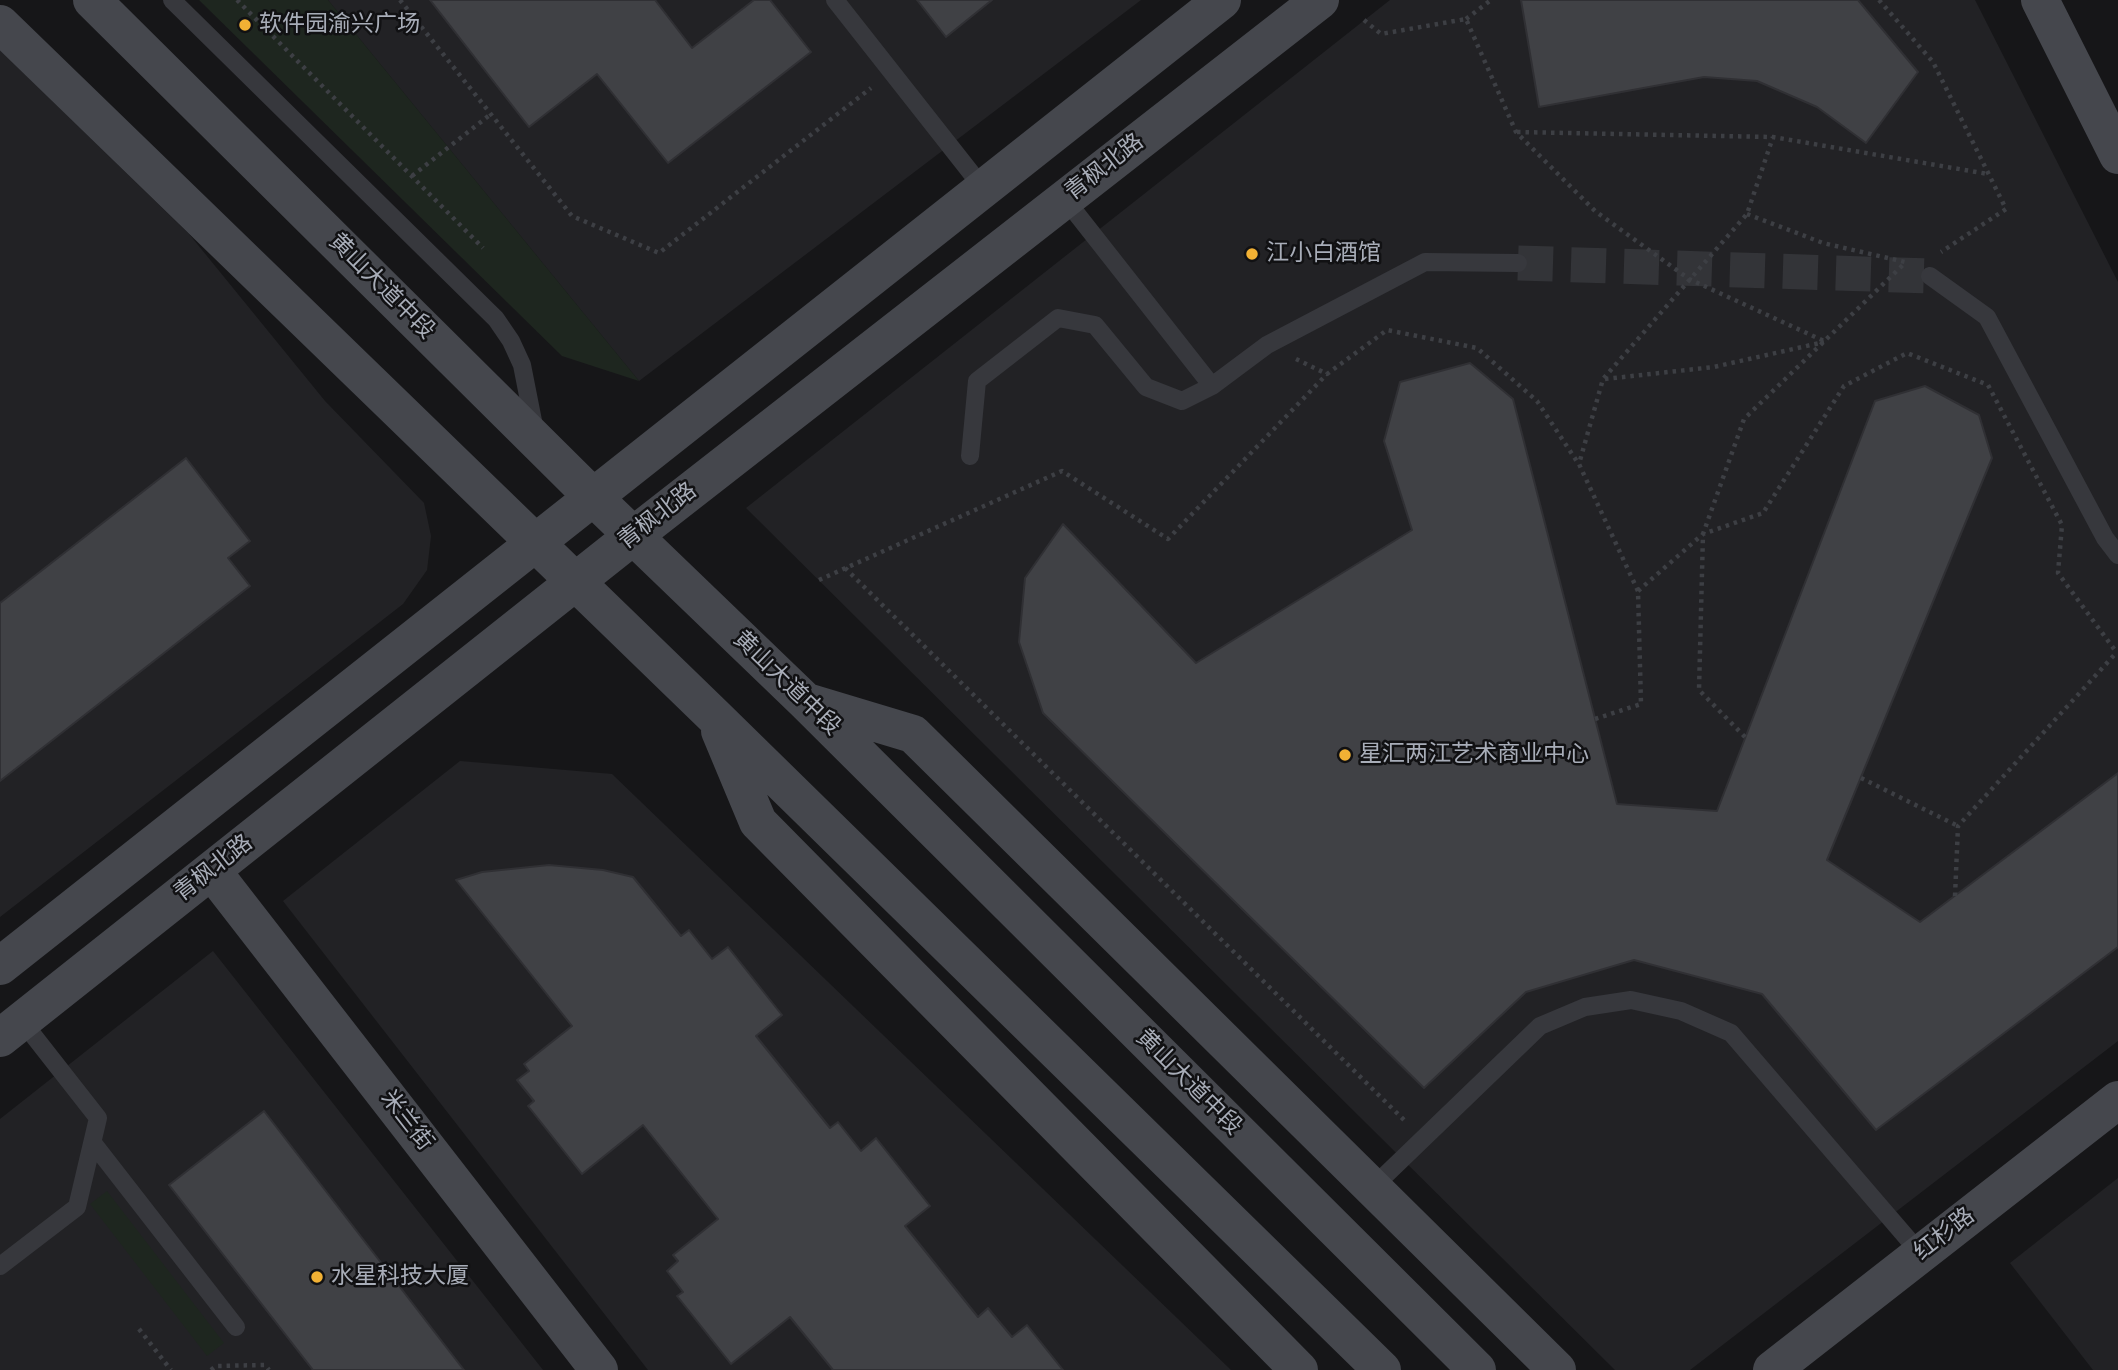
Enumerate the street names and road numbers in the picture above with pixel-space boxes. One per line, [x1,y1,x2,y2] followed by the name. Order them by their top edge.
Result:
[1060,129,1150,207] street label: 青枫北路
[322,228,440,346] street label: 黄山大道中段
[613,478,703,556] street label: 青枫北路
[727,626,845,742] street label: 黄山大道中段
[169,830,259,908] street label: 青枫北路
[1129,1024,1247,1142] street label: 黄山大道中段
[374,1085,438,1157] street label: 米兰街
[1909,1203,1981,1267] street label: 红杉路

